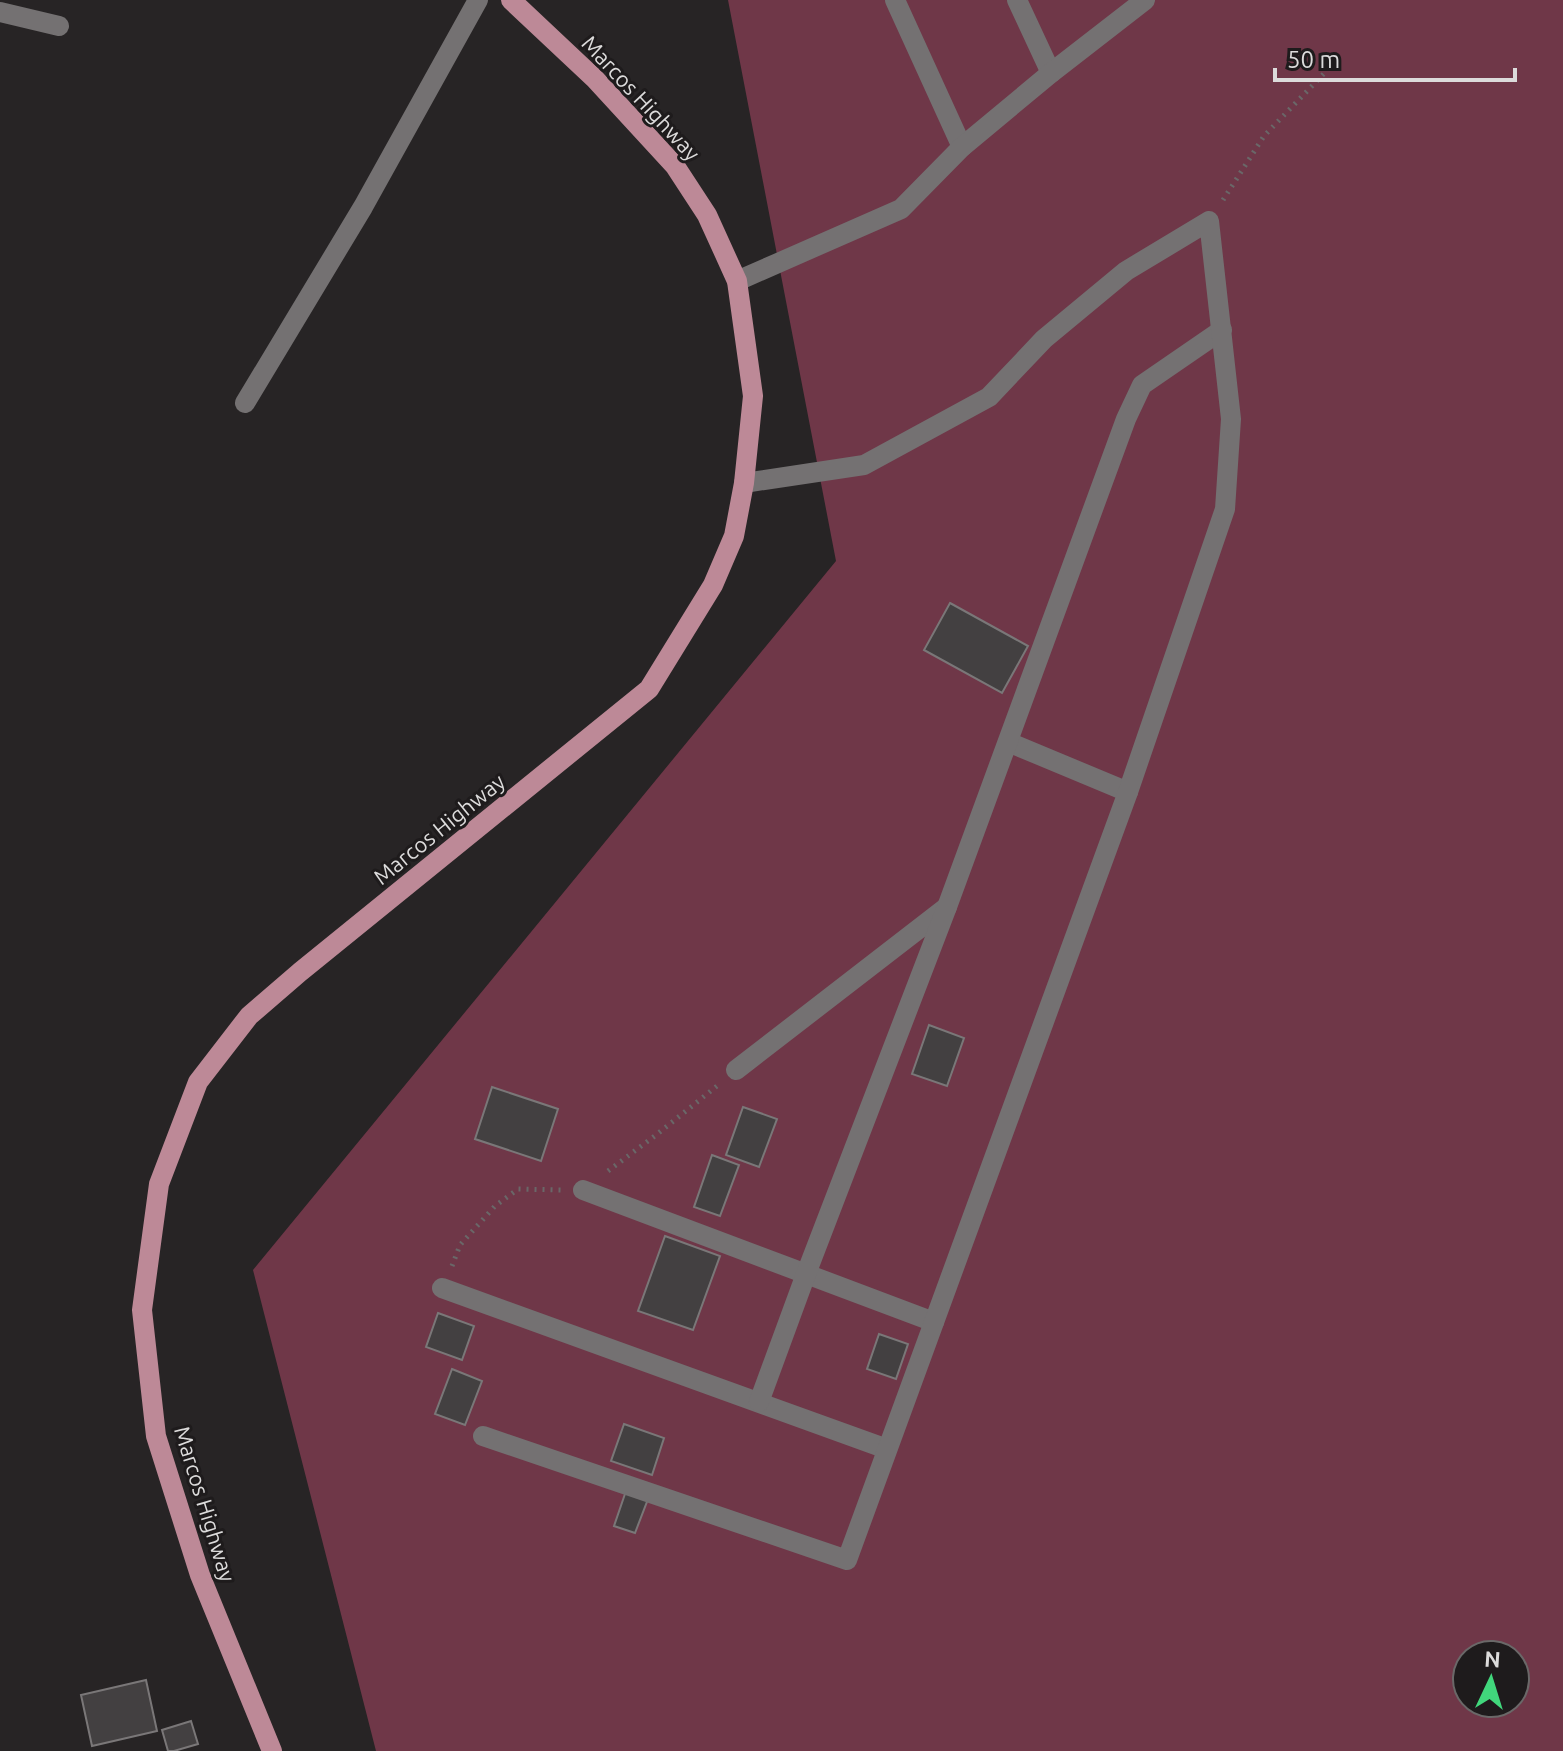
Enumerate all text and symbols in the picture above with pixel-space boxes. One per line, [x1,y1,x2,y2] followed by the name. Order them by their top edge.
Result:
[577,30,706,165] street label: Marcos Highway
[1275,32,1515,82] scale bar
[1287,46,1340,73] text: 50 m
[368,768,509,889] street label: Marcos Highway
[170,1423,241,1585] street label: Marcos Highway
[1451,1639,1531,1719] north arrow
[1483,1646,1501,1672] text: N

